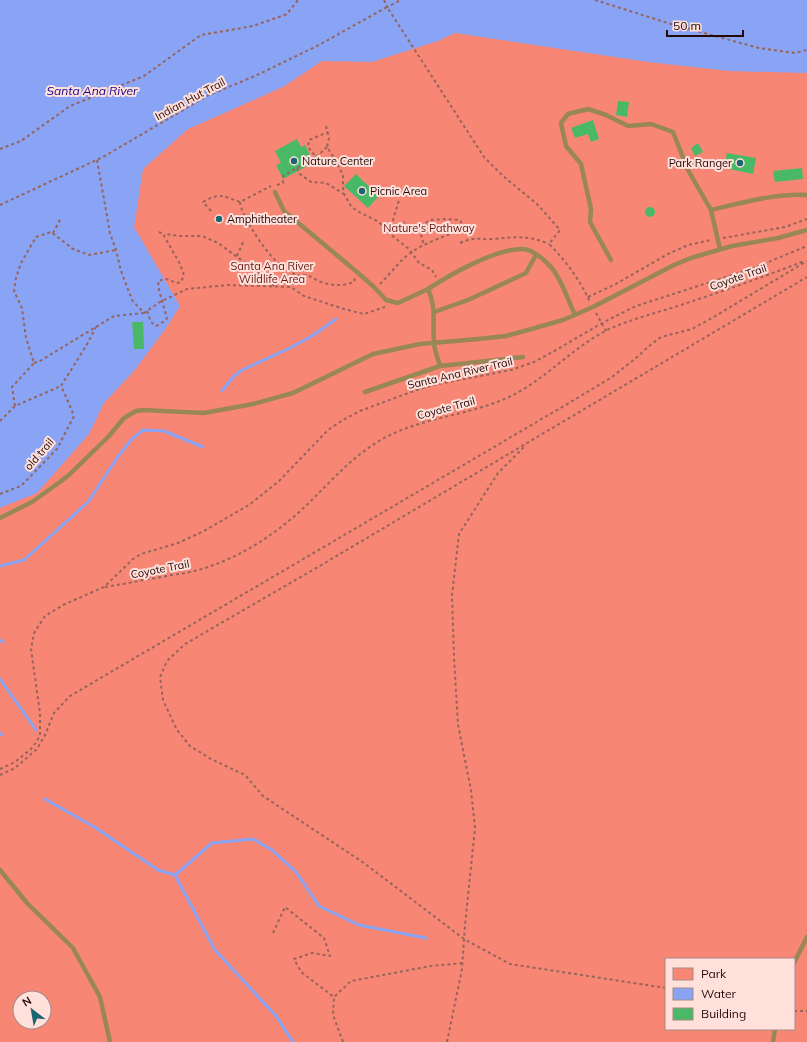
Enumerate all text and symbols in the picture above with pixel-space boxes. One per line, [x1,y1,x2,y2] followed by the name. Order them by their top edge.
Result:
[667,12,743,38] scale bar
[673,18,701,33] text: 50 m
[152,75,228,123] street label: Indian Hut Trail
[47,83,138,98] water label: Santa Ana River
[302,154,373,168] place label: Nature Center
[289,156,299,166] marker: Nature Center
[669,156,732,170] place label: Park Ranger
[735,158,745,168] marker: Park Ranger
[370,184,427,198] place label: Picnic Area
[357,186,367,196] marker: Picnic Area
[227,212,297,226] place label: Amphitheater
[214,214,224,224] marker: Amphitheater
[383,221,475,235] park label: Nature's Pathway
[230,259,314,286] park label: Santa Ana River Wildlife Area
[708,261,768,293] street label: Coyote Trail
[406,354,514,392] street label: Santa Ana River Trail
[415,394,477,422] street label: Coyote Trail
[21,435,57,473] street label: old trail
[129,556,191,582] street label: Coyote Trail
[665,958,795,1030] legend
[701,966,727,981] text: Park
[701,986,737,1001] text: Water
[12,990,52,1030] north arrow
[20,993,34,1010] text: N
[701,1006,746,1021] text: Building

